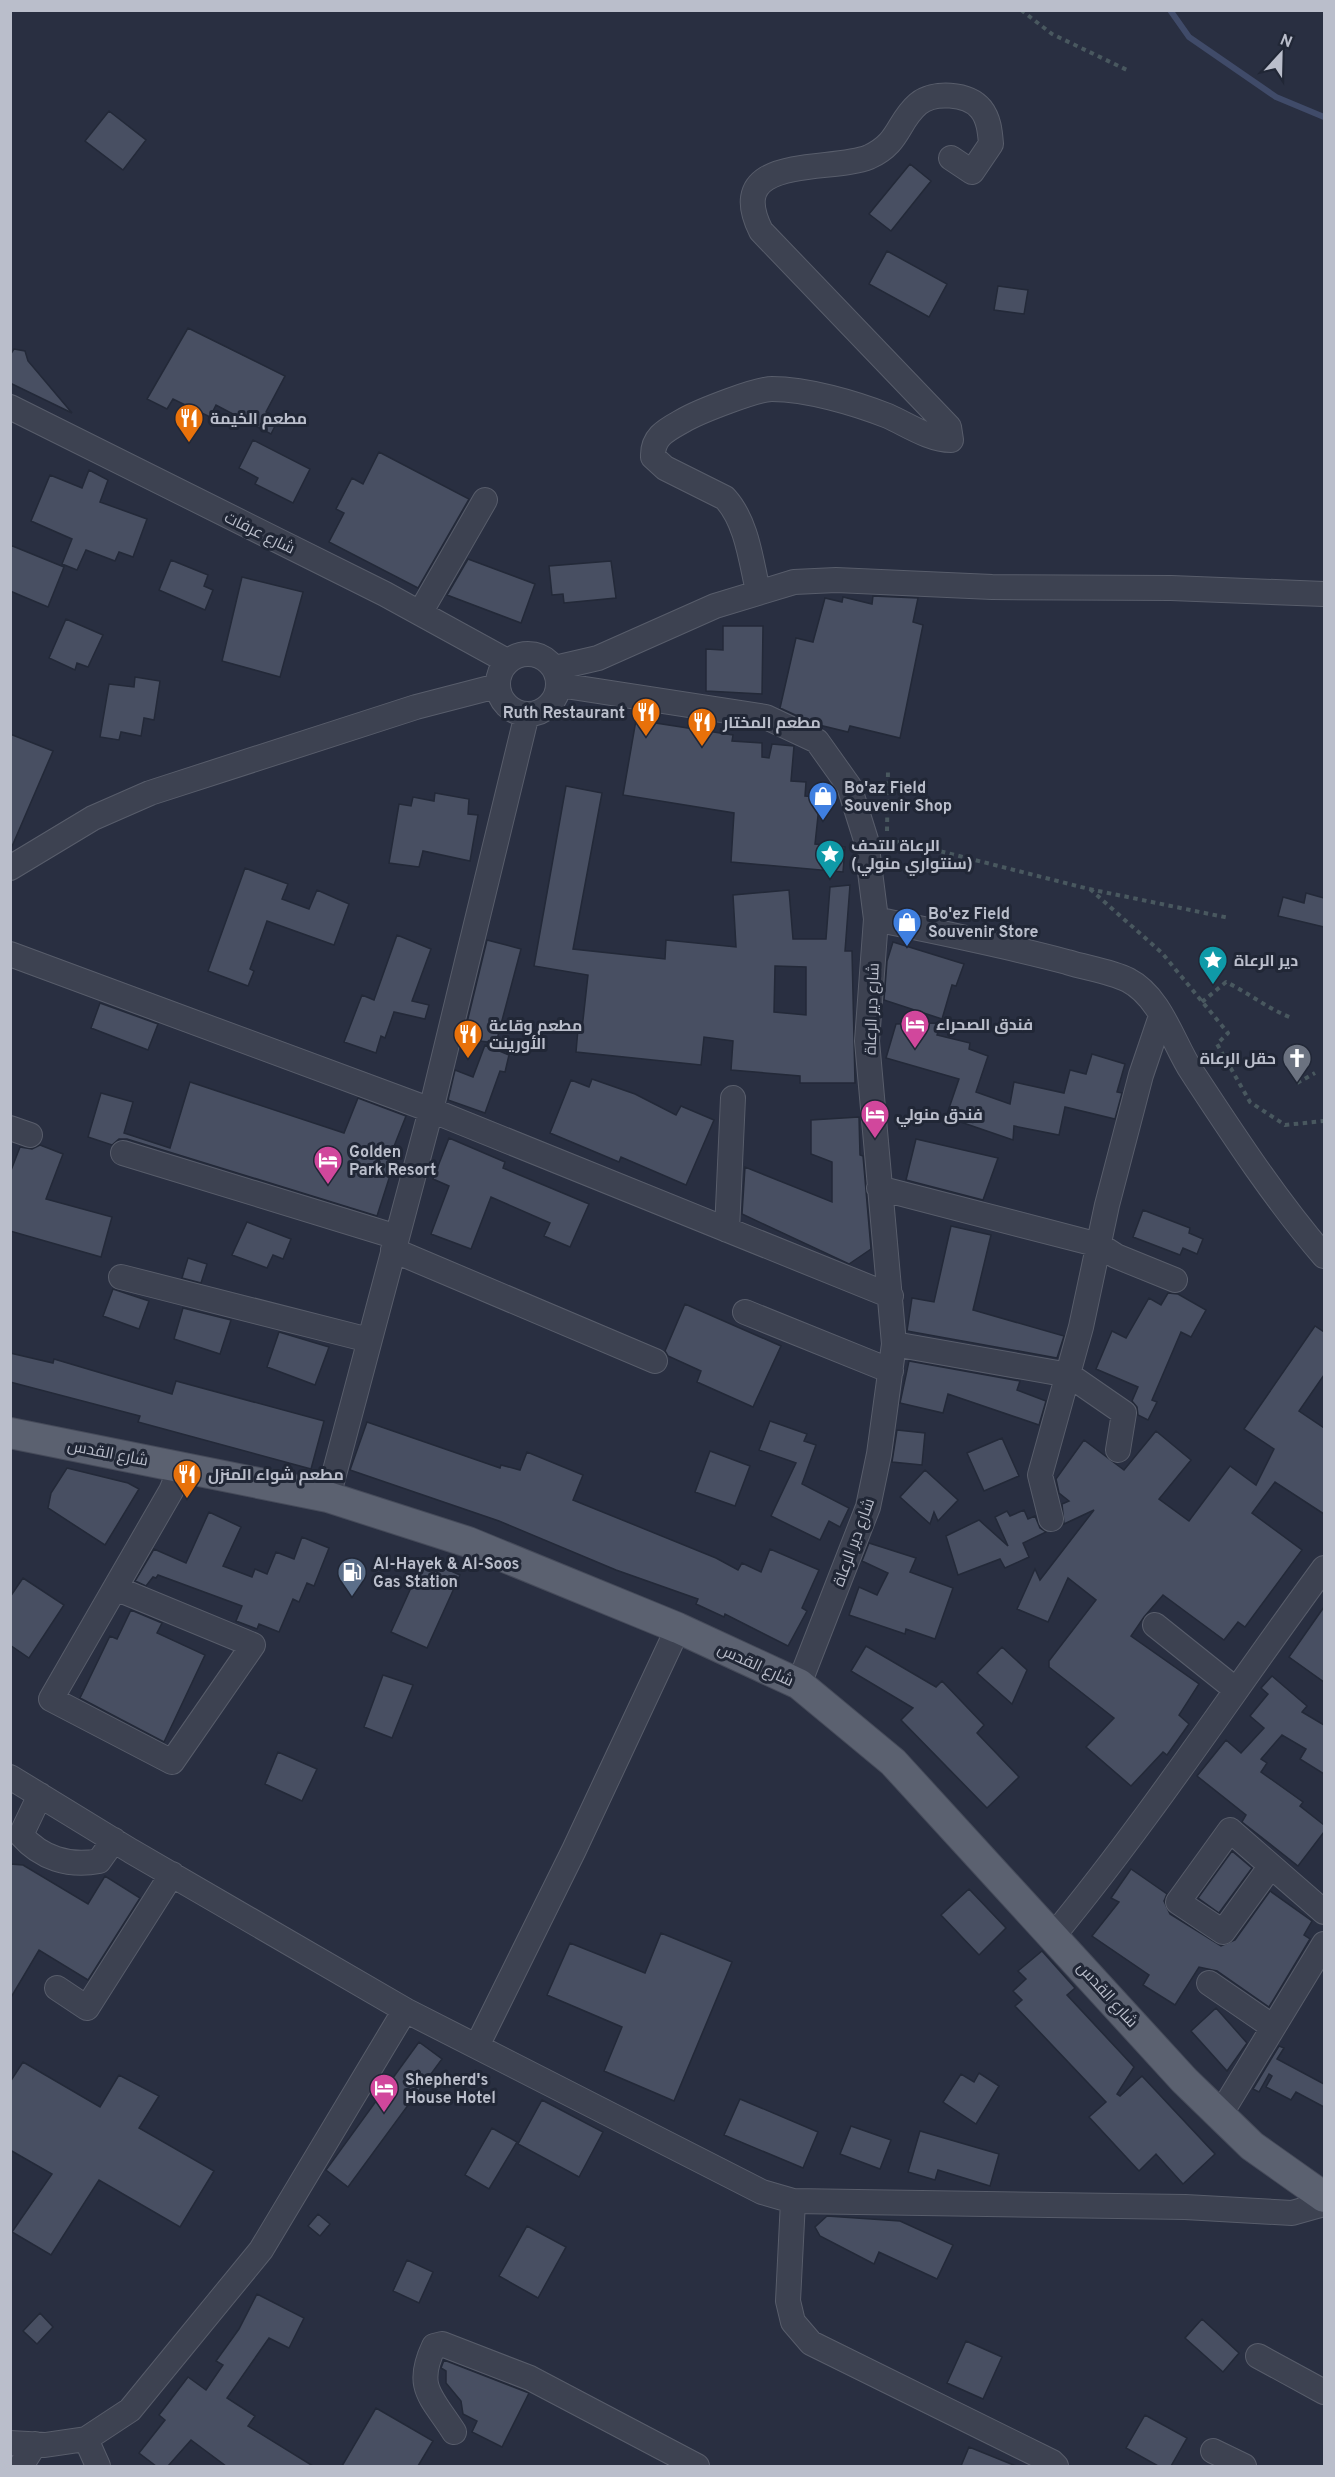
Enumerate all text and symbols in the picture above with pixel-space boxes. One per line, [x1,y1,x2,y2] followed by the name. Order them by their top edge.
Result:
[1251,24,1311,84] north arrow
[1277,31,1295,53] text: N
[173,402,205,444] restaurant icon: مطعم الخيمة
[210,410,307,430] place label: مطعم الخيمة
[221,508,298,559] street label: شارع عرفات
[630,696,662,738] restaurant icon: Ruth Restaurant
[503,704,625,724] place label: Ruth Restaurant
[686,706,718,748] restaurant icon: مطعم المختار
[722,714,821,734] place label: مطعم المختار
[844,779,952,817] place label: Bo'az Field Souvenir Shop
[807,780,839,822] shop icon: Bo'az Field Souvenir Shop
[851,837,973,876] place label: الرعاة للتحف (سنتواري منولي)
[814,838,846,880] place icon: الرعاة للتحف (سنتواري منولي)
[928,905,1038,943] place label: Bo'ez Field Souvenir Store
[891,906,923,948] shop icon: Bo'ez Field Souvenir Store
[1197,944,1229,986] place icon: دير الرعاة
[1234,952,1298,972] place label: دير الرعاة
[861,963,885,1056] street label: شارع دير الرعاة
[899,1008,931,1050] hotel icon: فندق الصحراء
[936,1016,1033,1036] place label: فندق الصحراء
[489,1017,582,1055] place label: مطعم وقاعة الأورينت
[452,1018,484,1060] restaurant icon: مطعم وقاعة الأورينت
[1281,1042,1313,1084] church icon: حقل الرعاة
[1200,1050,1276,1070] place label: حقل الرعاة
[859,1098,891,1140] hotel icon: فندق منولي
[896,1106,983,1127] place label: فندق منولي
[349,1143,436,1181] place label: Golden Park Resort
[312,1144,344,1186] hotel icon: Golden Park Resort
[66,1436,150,1472] street label: شارع القدس
[171,1458,203,1500] restaurant icon: مطعم شواء المنزل
[208,1466,344,1486] place label: مطعم شواء المنزل
[830,1496,880,1589] street label: شارع دير الرعاة
[373,1555,520,1593] place label: Al-Hayek & Al-Soos Gas Station
[336,1556,368,1598] fuel station icon: Al-Hayek & Al-Soos Gas Station
[714,1640,796,1692] street label: شارع القدس
[1072,1958,1141,2032] street label: شارع القدس
[405,2071,496,2109] place label: Shepherd's House Hotel
[368,2072,400,2114] hotel icon: Shepherd's House Hotel

